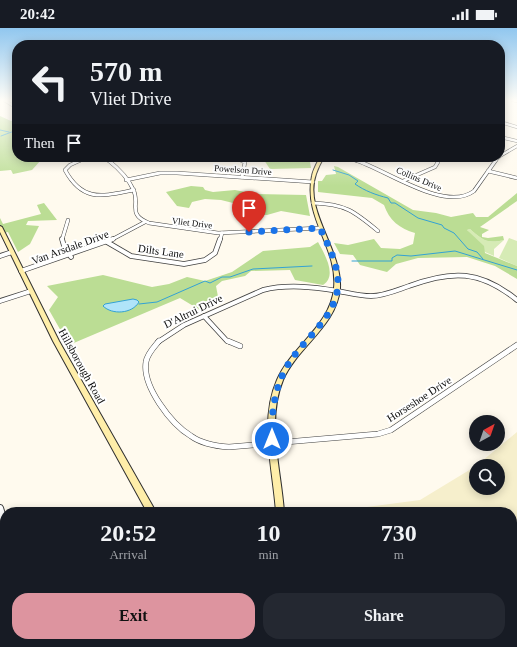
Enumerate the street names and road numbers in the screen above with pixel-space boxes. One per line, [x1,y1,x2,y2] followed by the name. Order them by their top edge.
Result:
[214,163,272,177] street label: Powelson Drive
[395,165,443,193] street label: Collins Drive
[171,216,213,230] street label: Vliet Drive
[30,227,110,267] street label: Van Arsdale Drive
[137,242,185,260] street label: Dilts Lane
[162,292,224,330] street label: D'Altrui Drive
[56,326,108,406] street label: Hillsborough Road
[385,374,453,424] street label: Horseshoe Drive

